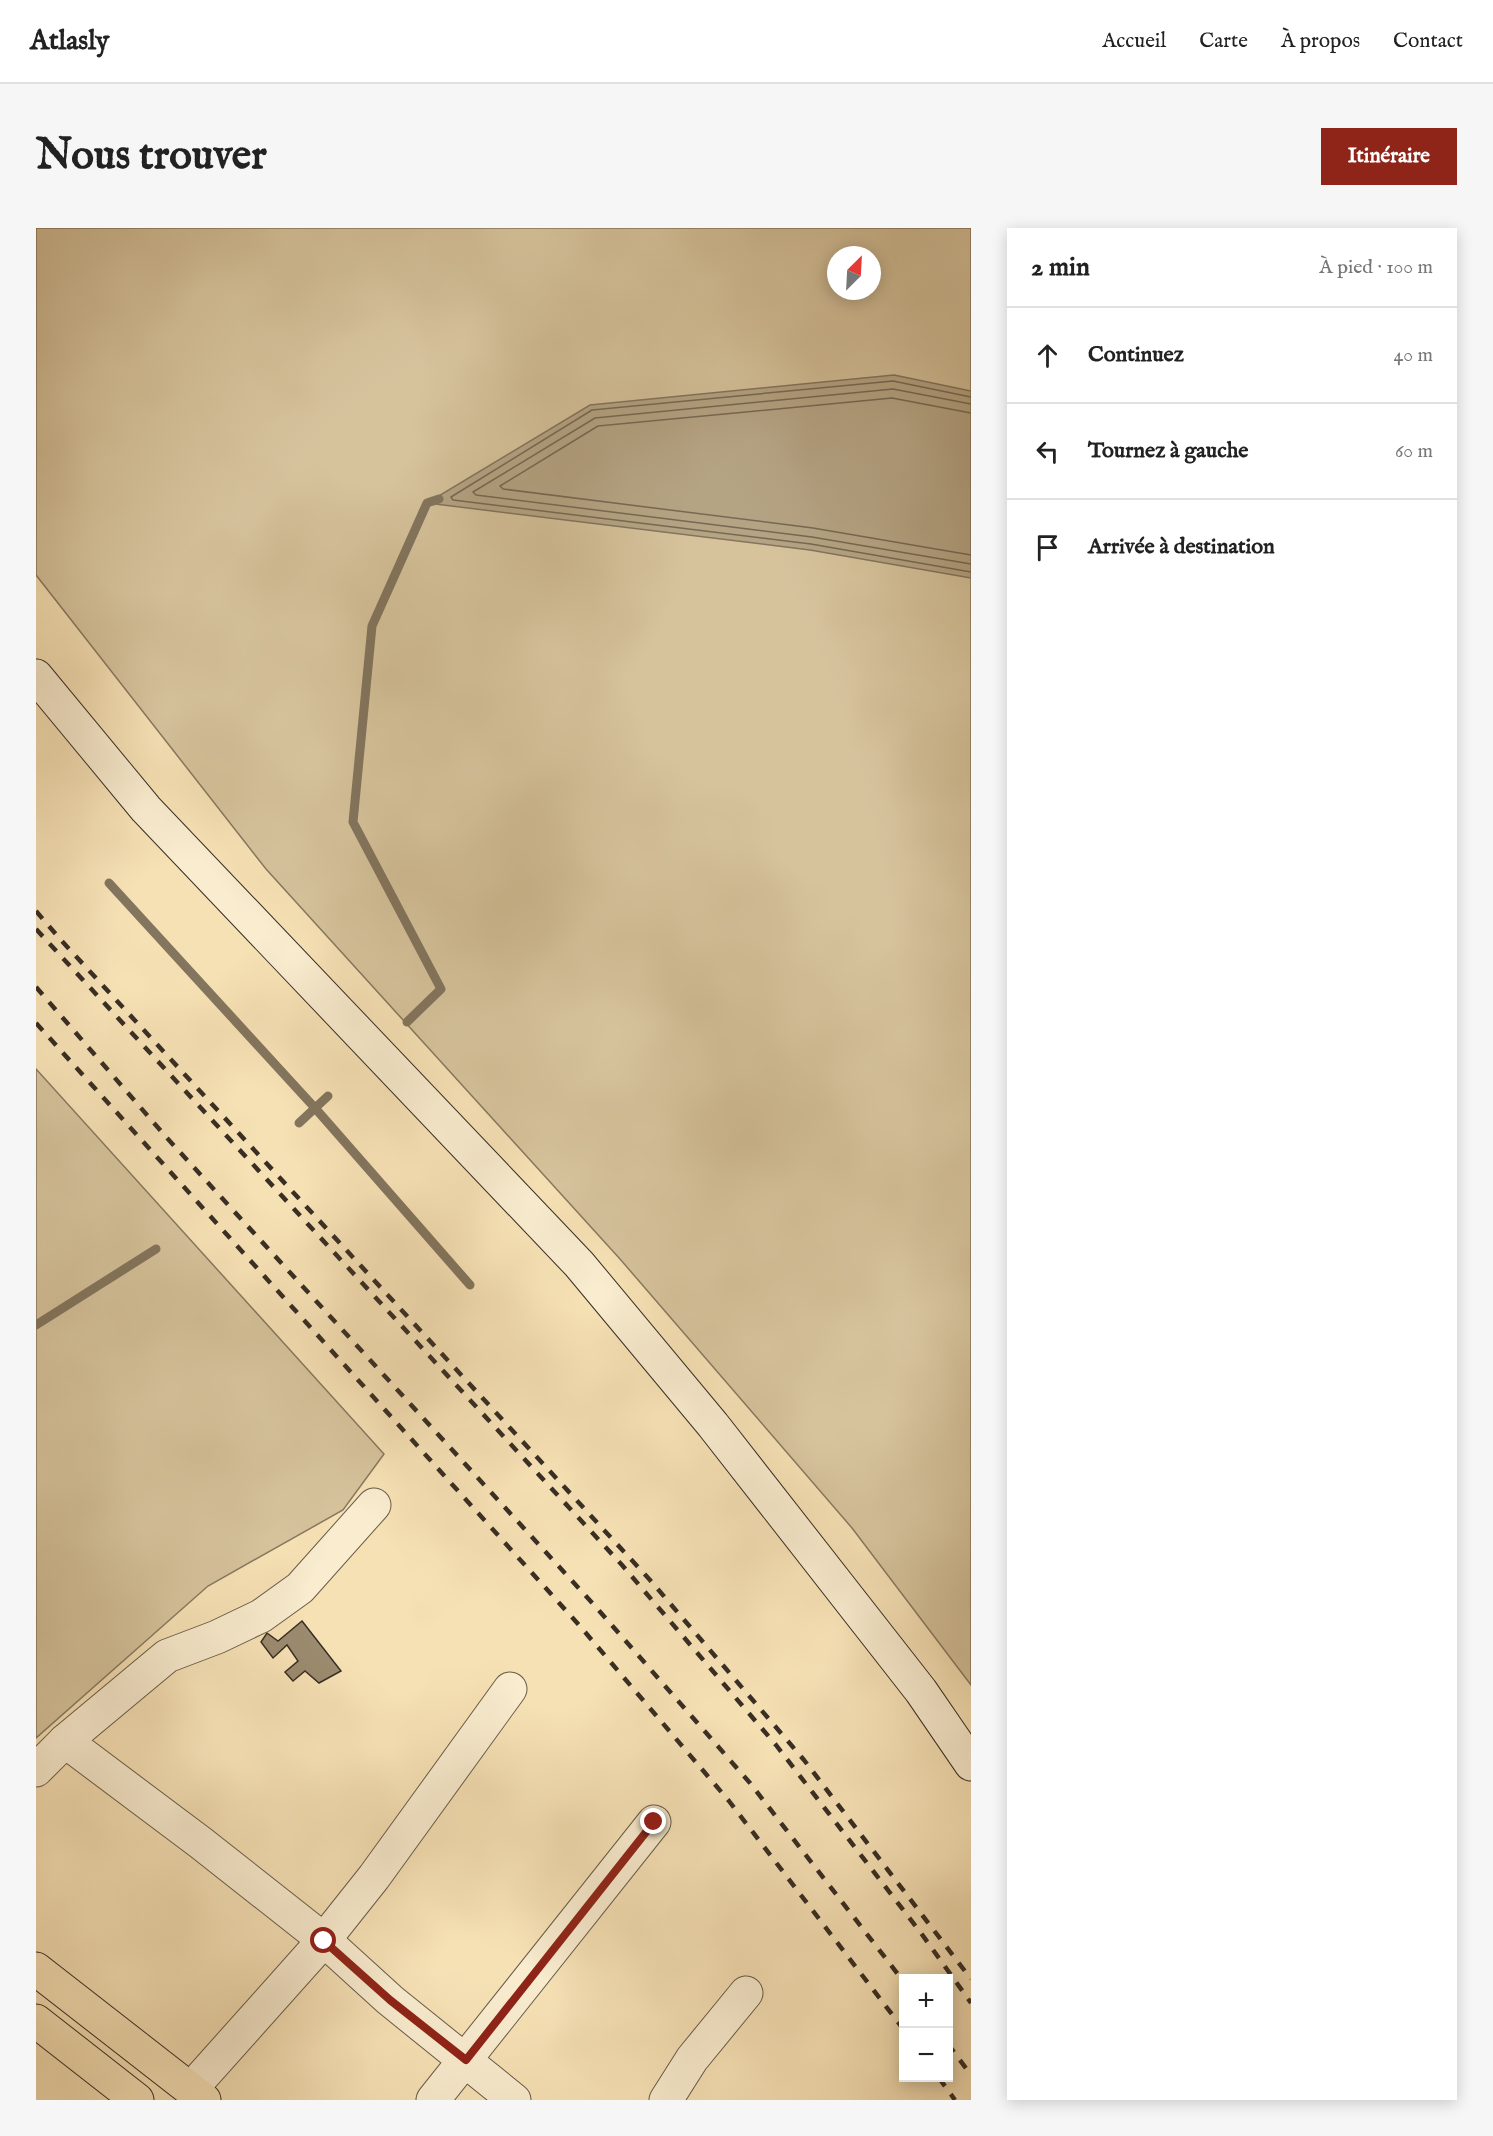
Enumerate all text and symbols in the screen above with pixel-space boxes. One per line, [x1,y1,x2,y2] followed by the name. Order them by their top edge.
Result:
[30,24,109,59] text: Atlasly
[1102,28,1166,55] text: Accueil
[1199,28,1248,55] text: Carte
[1281,28,1360,55] text: À propos
[1393,28,1463,55] text: Contact
[1321,128,1457,185] button: Itinéraire
[36,130,267,183] text: Nous trouver
[827,246,881,300] north arrow
[1031,251,1090,284] text: 2 min
[1319,255,1433,280] text: À pied · 100 m
[1031,339,1064,372] icon: ahead
[1088,341,1184,369] text: Continuez
[1394,343,1433,368] text: 40 m
[1031,435,1064,468] icon: left
[1088,437,1248,465] text: Tournez à gauche
[1395,439,1433,464] text: 60 m
[1031,531,1064,564] icon: arrive
[1088,533,1275,561] text: Arrivée à destination
[640,1808,666,1834] route end
[310,1927,336,1953] route start
[899,1974,953,2082] map controls
[899,1974,953,2028] button: +
[899,2028,953,2082] button: −

